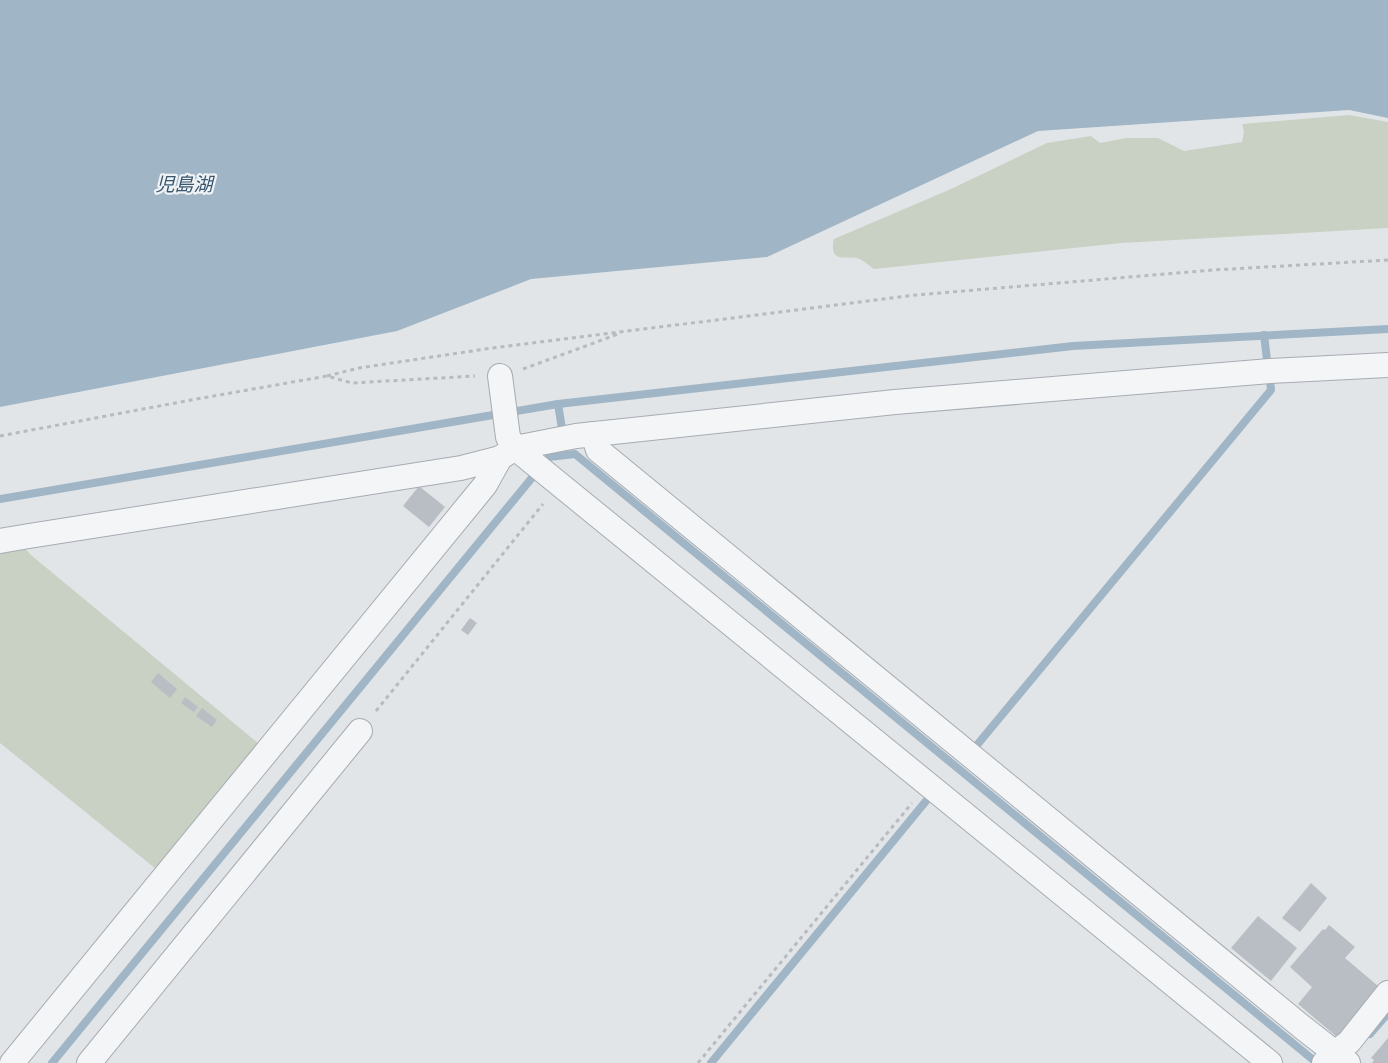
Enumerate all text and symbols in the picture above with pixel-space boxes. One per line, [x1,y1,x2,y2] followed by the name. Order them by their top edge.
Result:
[155,172,215,197] water label: 児島湖

